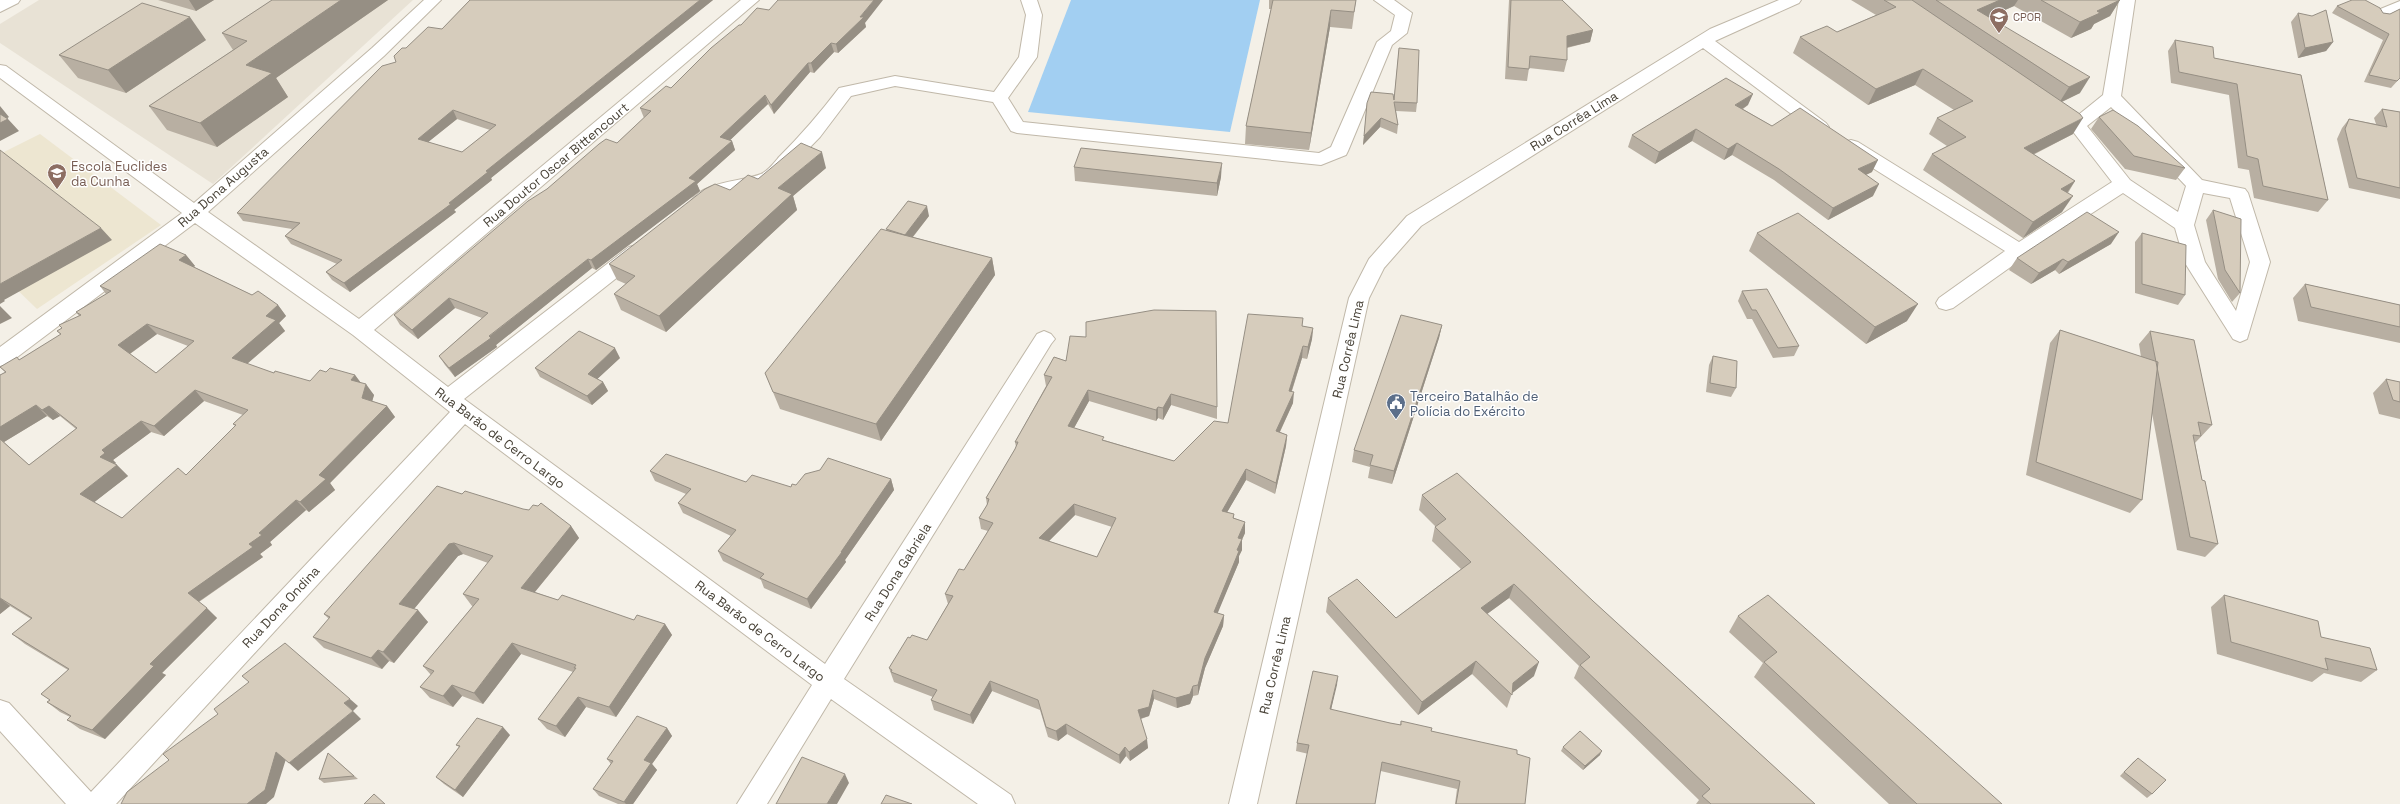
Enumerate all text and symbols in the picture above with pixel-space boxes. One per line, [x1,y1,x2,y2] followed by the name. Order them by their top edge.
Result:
[1988,6,2010,34] school or university icon: CPOR
[2013,10,2041,24] place label: CPOR
[1527,87,1622,155] street label: Rua Corrêa Lima
[480,99,632,231] street label: Rua Doutor Oscar Bittencourt
[174,143,272,231] street label: Rua Dona Augusta
[71,158,167,190] place label: Escola Euclides da Cunha
[46,162,68,190] school or university icon: Escola Euclides da Cunha
[1328,298,1368,400] street label: Rua Corrêa Lima
[432,384,568,492] street label: Rua Barão de Cerro Largo
[1410,388,1538,420] place label: Terceiro Batalhão de Polícia do Exército
[1385,392,1407,420] public building icon: Terceiro Batalhão de Polícia do Exército
[861,519,935,625] street label: Rua Dona Gabriela
[239,562,324,652] street label: Rua Dona Ondina
[692,577,828,685] street label: Rua Barão de Cerro Largo
[1255,614,1295,716] street label: Rua Corrêa Lima

